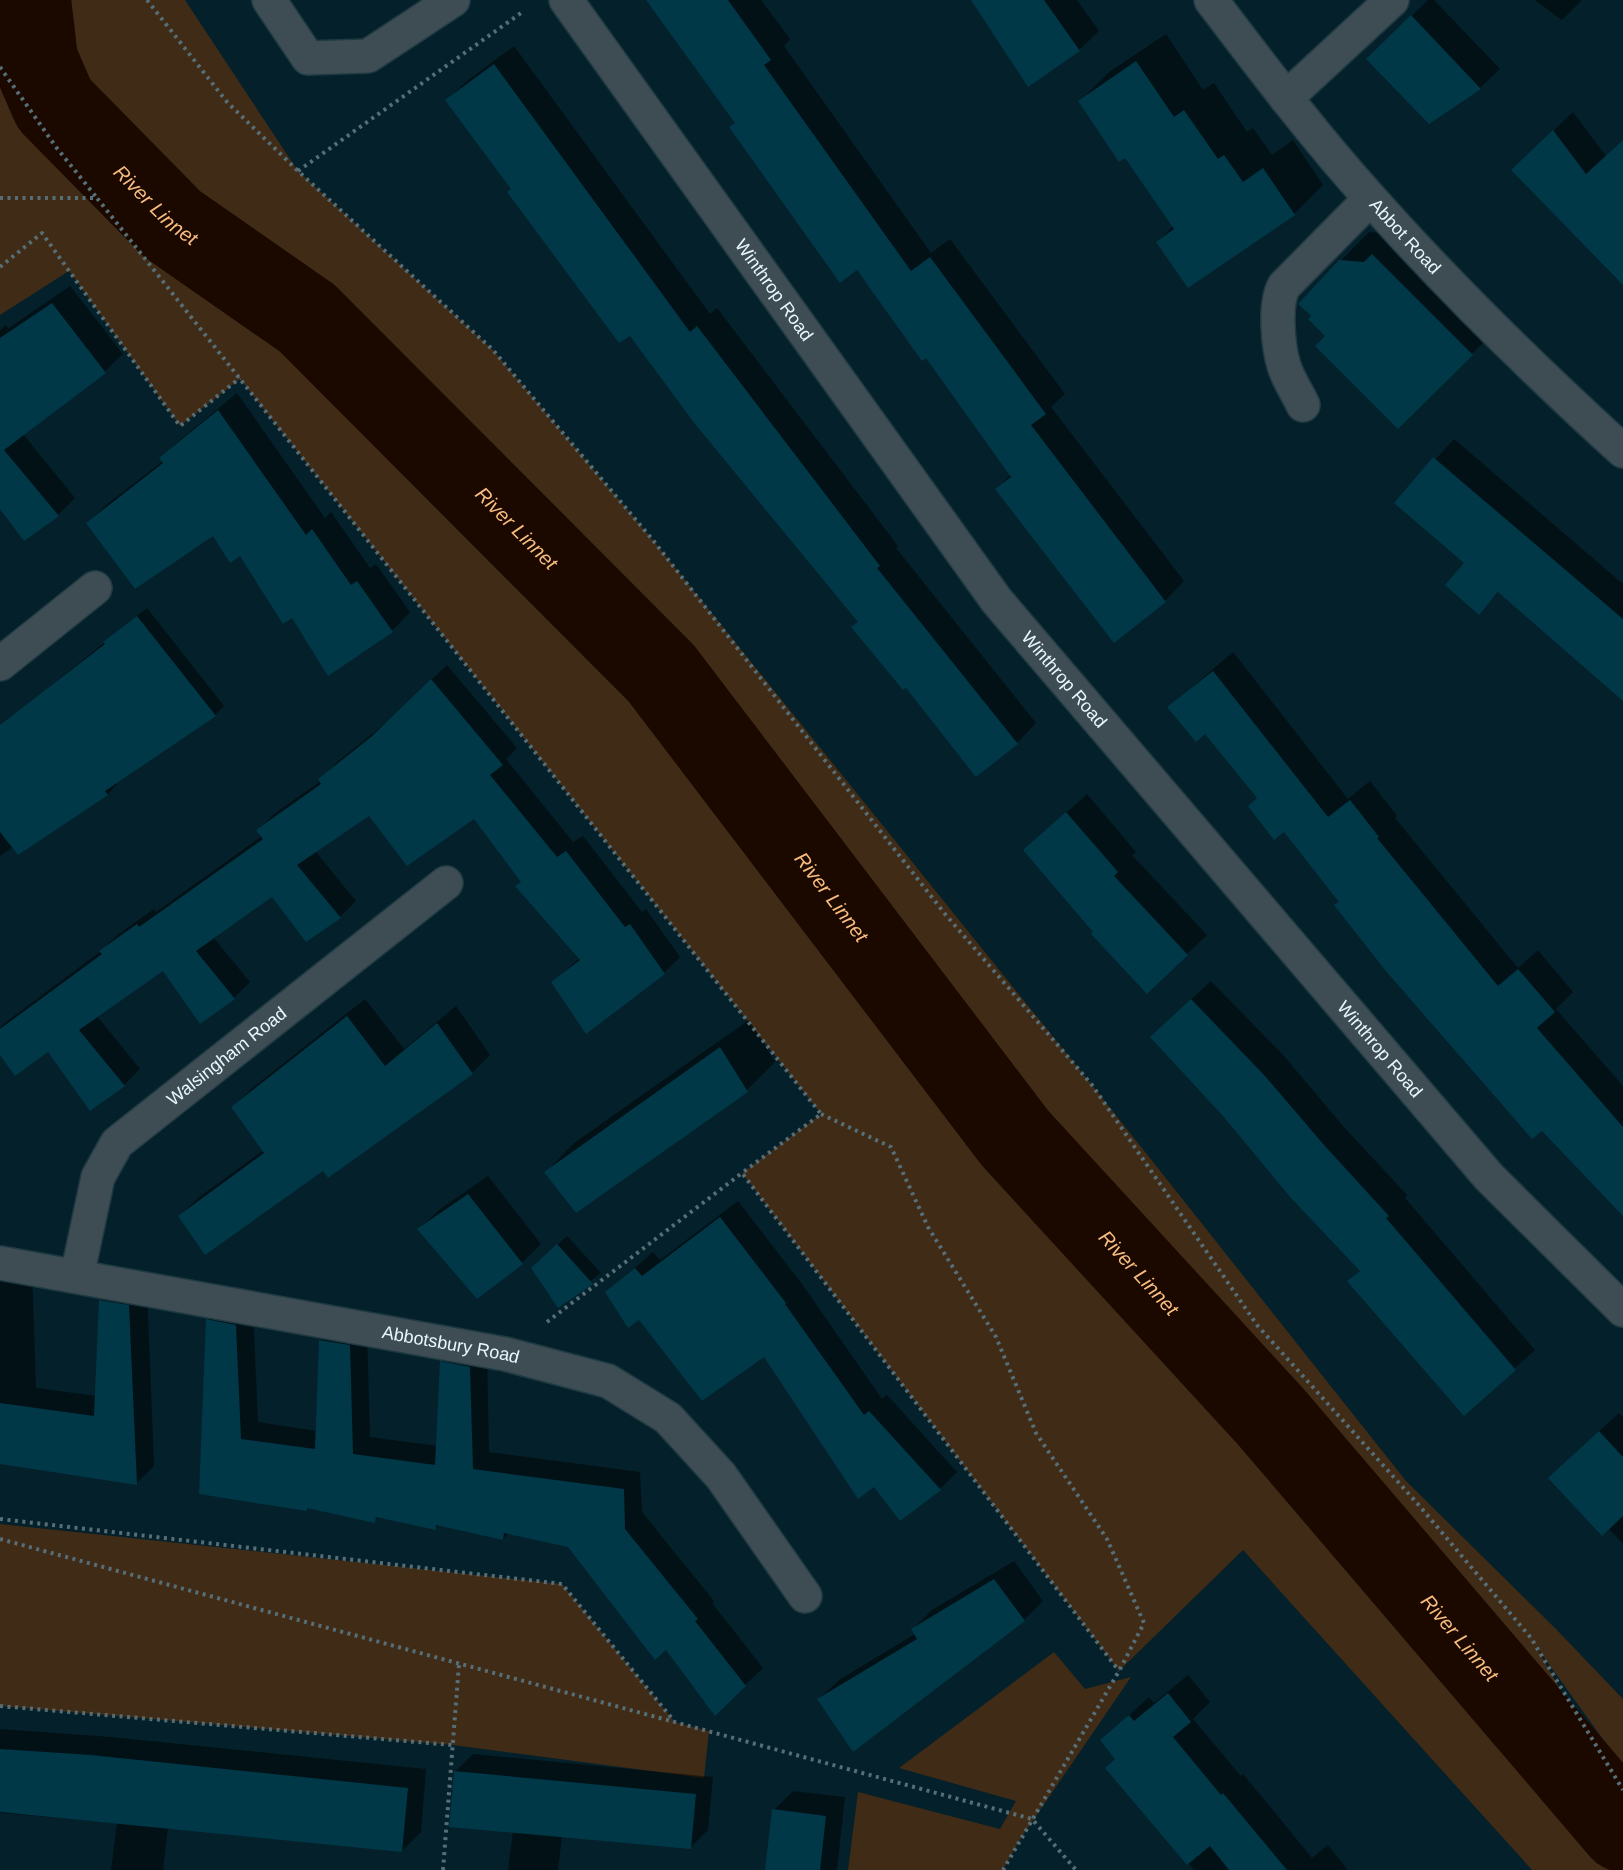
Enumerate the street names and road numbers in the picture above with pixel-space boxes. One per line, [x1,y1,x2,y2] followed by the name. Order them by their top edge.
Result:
[1365,195,1445,278] street label: Abbot Road
[731,235,817,345] street label: Winthrop Road
[1018,627,1111,732] street label: Winthrop Road
[1333,997,1426,1101] street label: Winthrop Road
[163,1003,290,1110] street label: Walsingham Road
[380,1322,522,1367] street label: Abbotsbury Road

